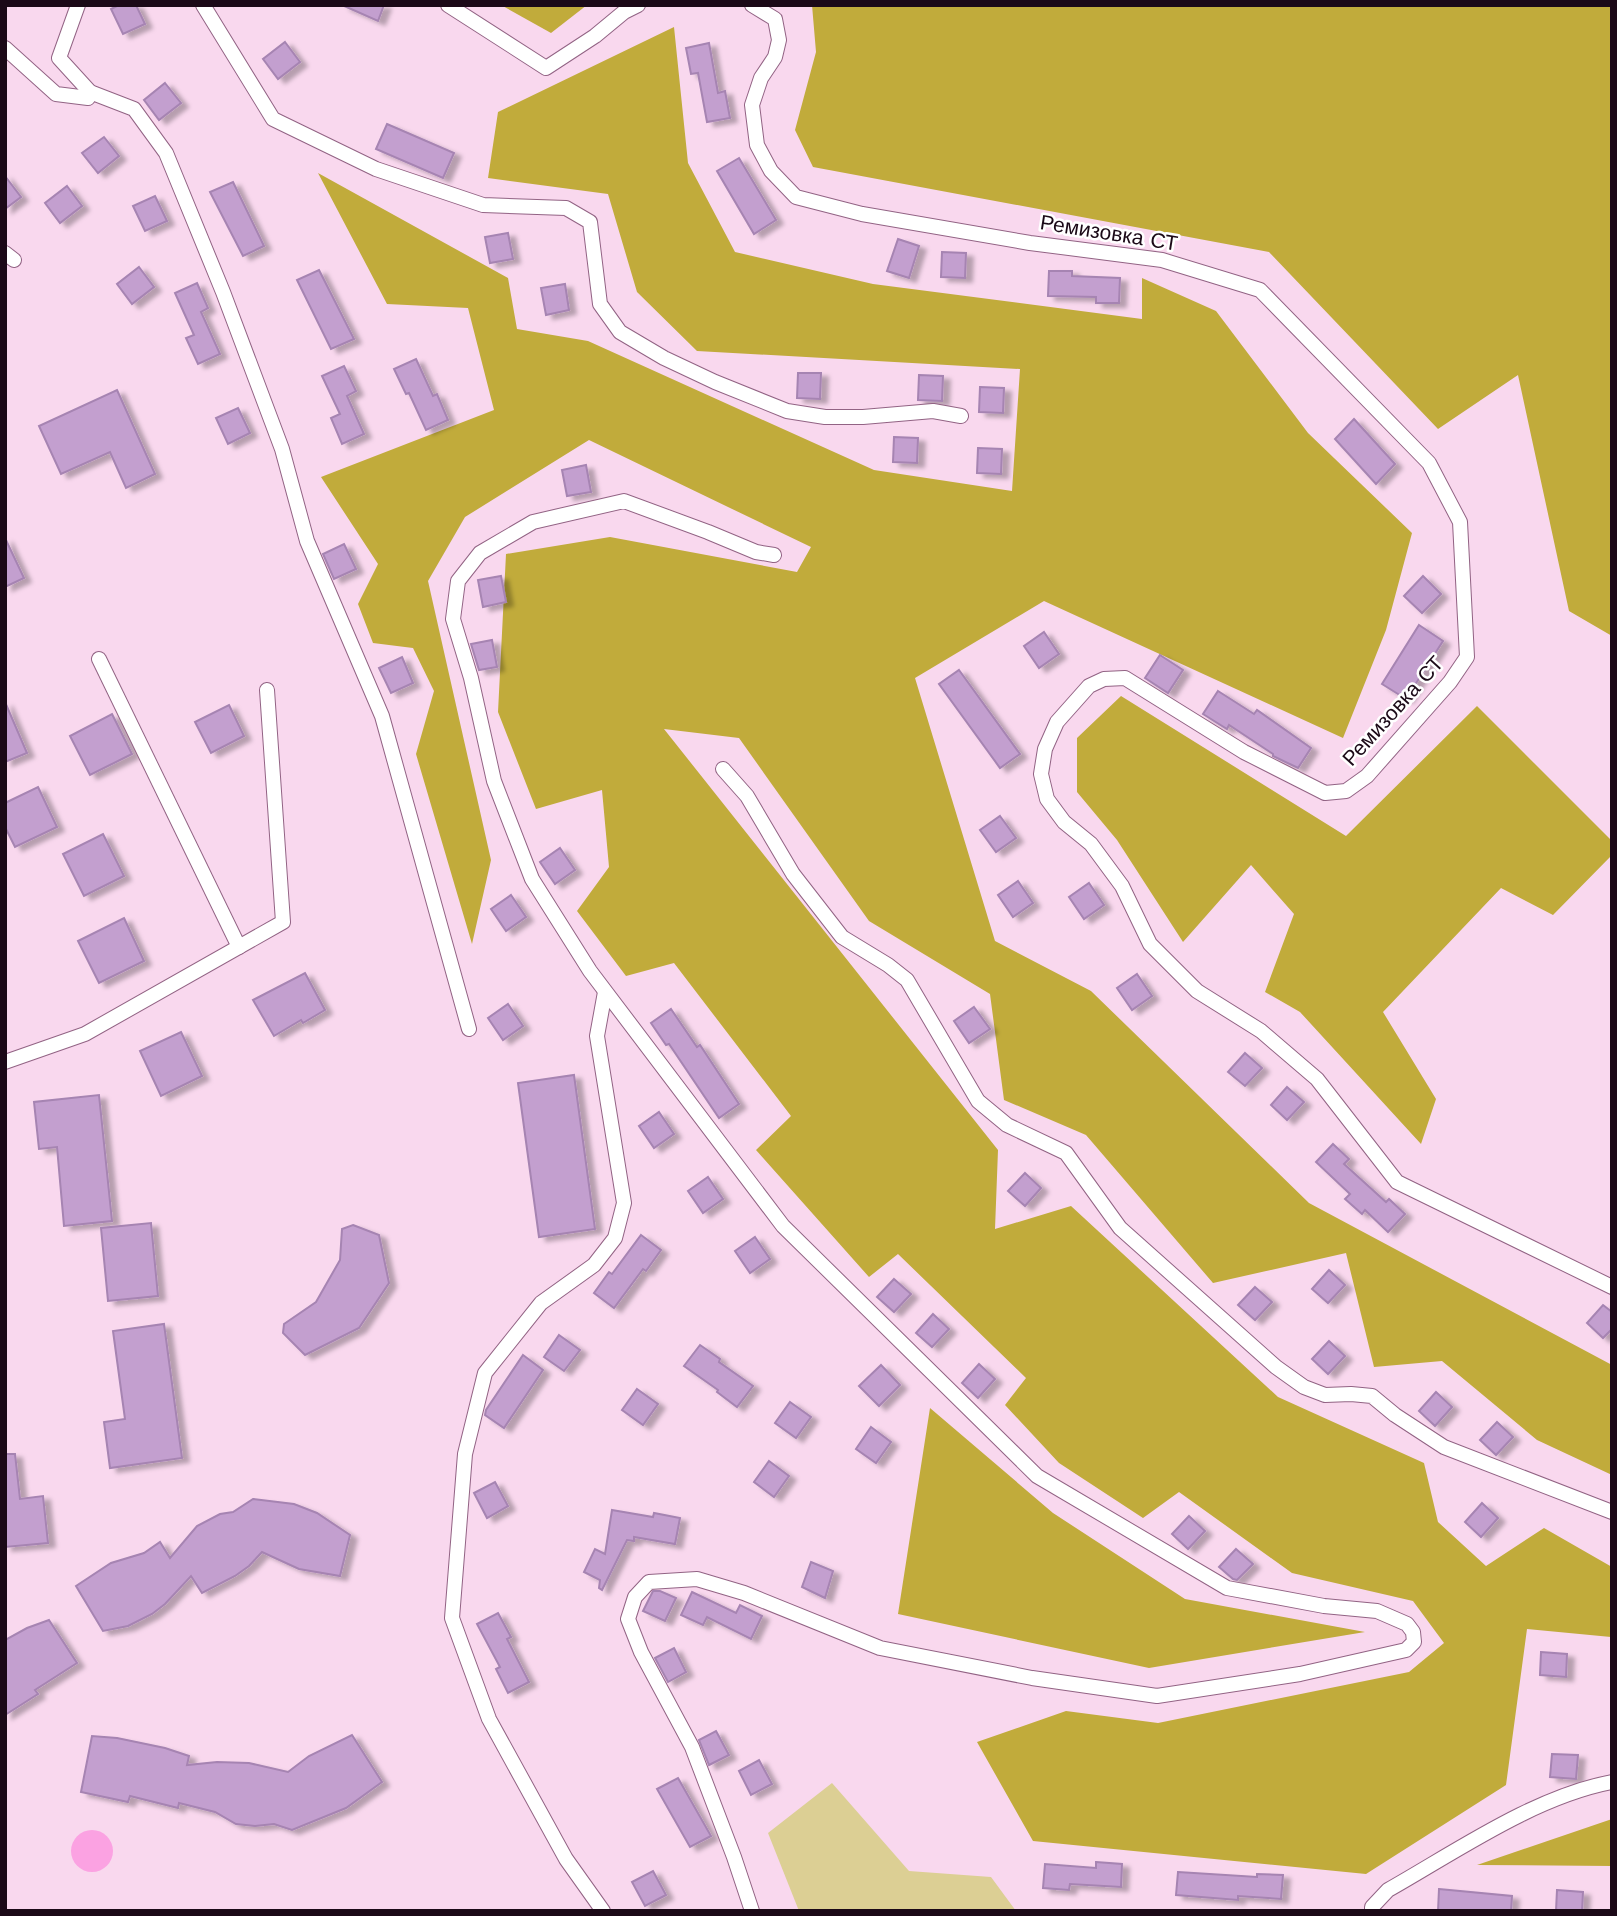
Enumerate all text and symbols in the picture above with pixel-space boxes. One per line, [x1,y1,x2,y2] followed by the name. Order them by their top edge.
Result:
[1039,209,1180,256] street label: Ремизовка СТ
[1337,651,1449,771] street label: Ремизовка СТ

